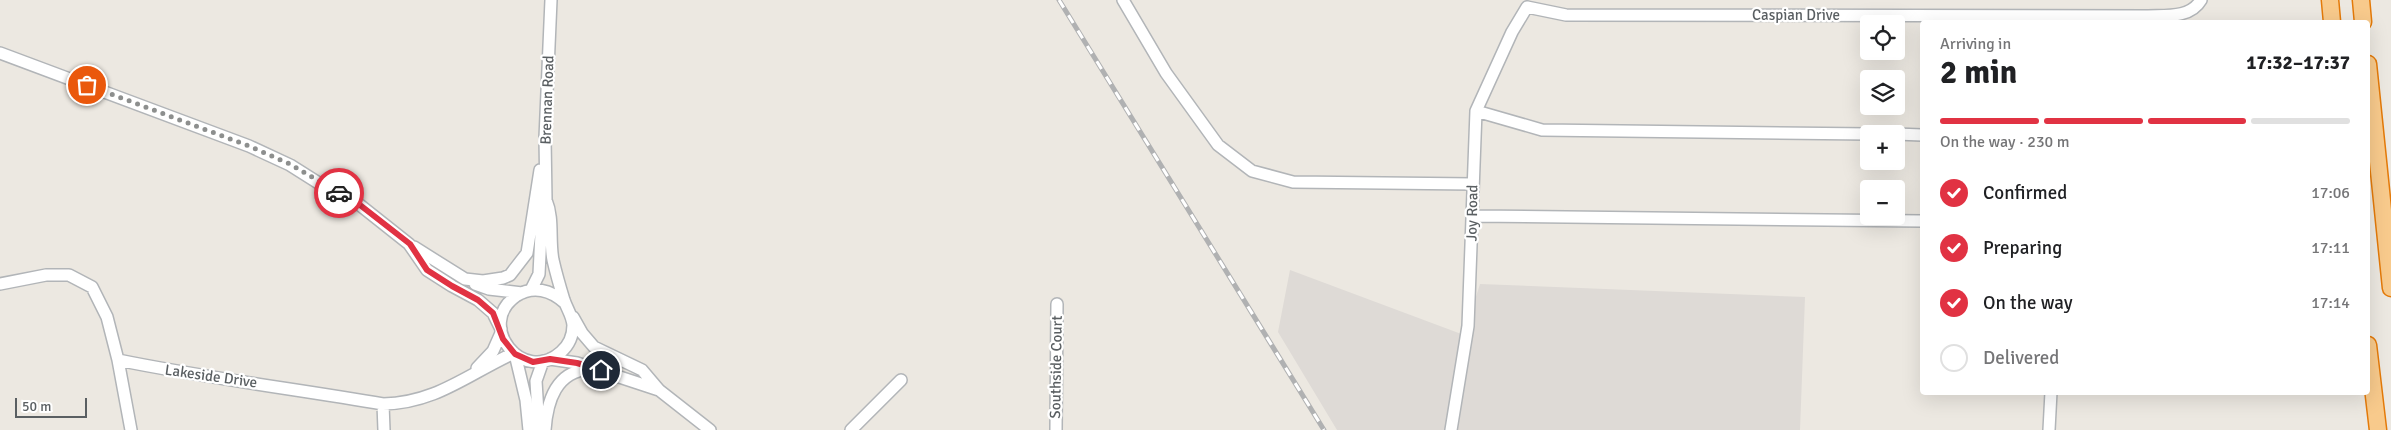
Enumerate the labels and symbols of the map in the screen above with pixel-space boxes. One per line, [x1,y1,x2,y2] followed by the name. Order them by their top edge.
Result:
[1752,6,1840,24] street label: Caspian Drive
[536,55,558,145] street label: Brennan Road
[66,64,108,106] pin
[314,168,364,218] courier
[1463,184,1481,242] street label: Joy Road
[1046,315,1066,419] street label: Southside Court
[580,349,622,391] pin
[164,361,258,391] street label: Lakeside Drive
[15,395,88,418] scale bar

